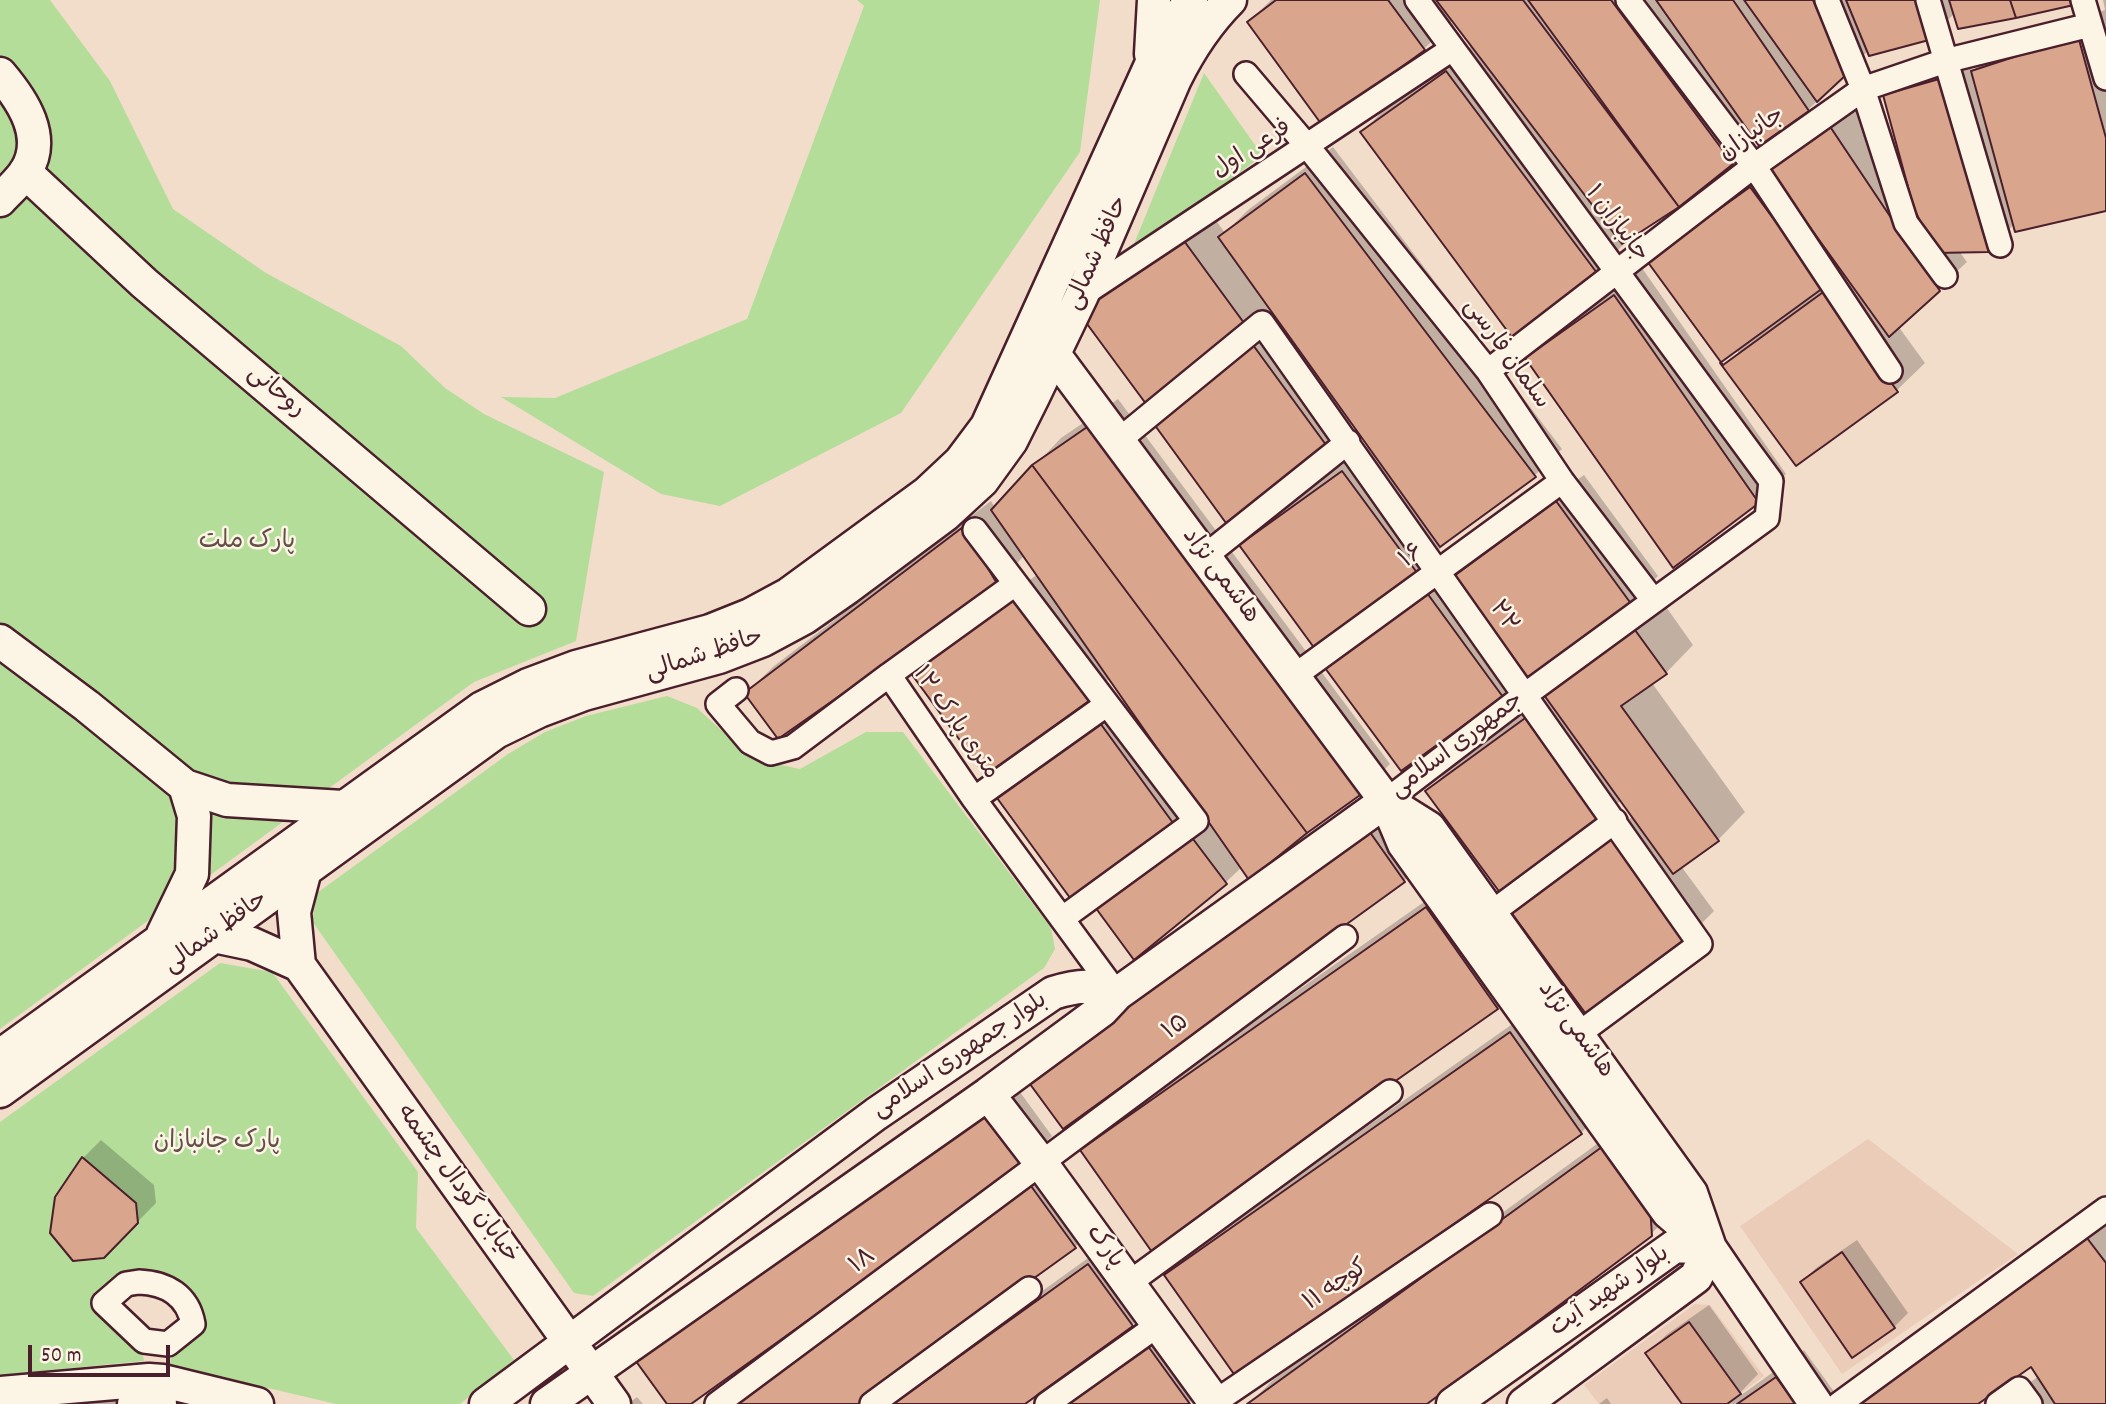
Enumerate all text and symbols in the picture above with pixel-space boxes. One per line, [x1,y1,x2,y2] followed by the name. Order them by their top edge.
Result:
[1714,102,1792,170] street label: جانبازان
[1208,115,1298,187] street label: فرعی اول
[1577,181,1653,269] street label: جانبازان ۱
[1061,193,1137,315] street label: حافظ شمالی
[1455,294,1555,416] street label: سلمان فارسی
[240,360,310,426] street label: روحانی
[1174,524,1264,630] street label: هاشمی نژاد
[199,530,295,558] park label: پارک ملت
[1395,540,1431,576] street label: ۱۶
[1481,596,1523,640] street label: ۲۲
[643,625,767,689] street label: حافظ شمالی
[904,662,1004,786] street label: ۱۲ متری پارک
[1386,688,1530,806] street label: جمهوری اسلامی
[159,887,275,981] street label: حافظ شمالی
[1529,977,1619,1085] street label: هاشمی نژاد
[868,988,1054,1126] street label: بلوار جمهوری اسلامی
[1158,1010,1196,1048] street label: ۱۵
[389,1100,523,1270] street label: خیابان گودال چشمه
[154,1130,280,1158] park label: پارک جانبازان
[1078,1221,1128,1275] street label: پارک
[1546,1241,1676,1345] street label: بلوار شهید آیت
[845,1244,883,1282] street label: ۱۸
[1299,1255,1375,1319] street label: کوچه ۱۱
[32,1330,173,1374] scale bar
[41,1342,81,1372] text: 50 m

